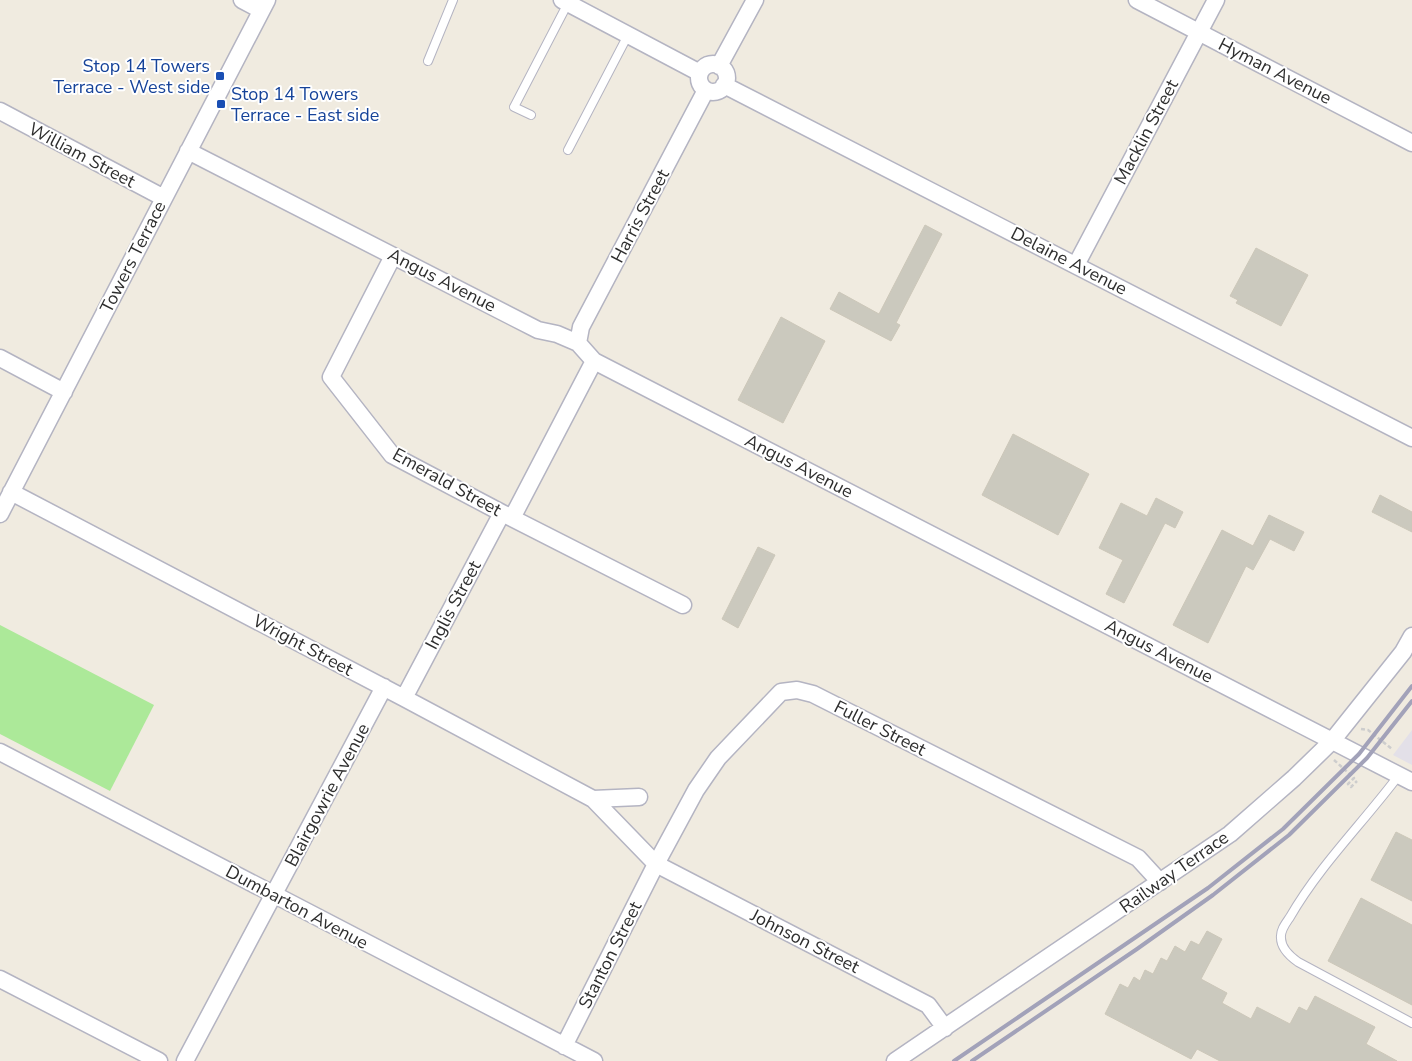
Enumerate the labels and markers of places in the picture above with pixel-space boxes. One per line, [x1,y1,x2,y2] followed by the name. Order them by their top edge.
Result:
[53,54,210,99] place label: Stop 14 Towers Terrace - West side
[214,70,226,82] marker: Stop 14 Towers Terrace - West side
[231,82,379,127] place label: Stop 14 Towers Terrace - East side
[215,98,227,110] marker: Stop 14 Towers Terrace - East side

